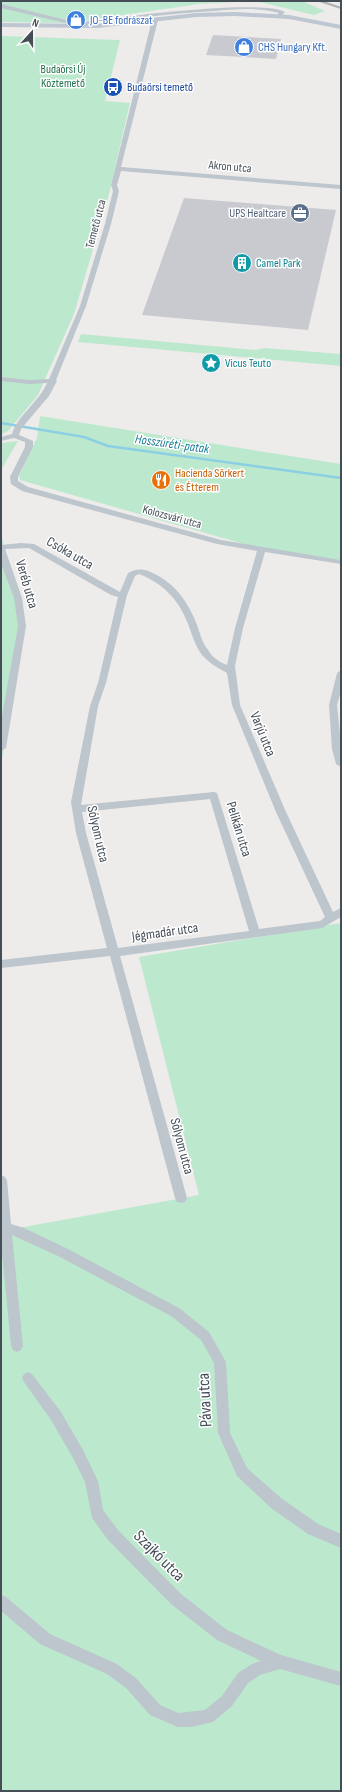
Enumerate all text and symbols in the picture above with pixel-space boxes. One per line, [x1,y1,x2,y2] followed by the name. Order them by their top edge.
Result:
[65,9,87,31] shop icon: JO-BE fodrászat
[12,12,52,52] north arrow
[89,13,153,28] place label: JO-BE fodrászat
[30,16,41,30] text: N
[233,36,255,58] shop icon: CHS Hungary Kft.
[258,40,327,55] place label: CHS Hungary Kft.
[41,62,85,91] park label: Budaörsi Új Köztemető
[102,76,124,98] bus stop icon: Budaörsi temető
[127,80,193,95] place label: Budaörsi temető
[207,158,252,176] street label: Akron utca
[82,198,110,250] street label: Temető utca
[289,202,311,224] office icon: UPS Healtcare
[229,206,286,221] place label: UPS Healtcare
[231,252,253,274] building icon: Camel Park
[256,256,301,271] place label: Camel Park
[200,352,222,374] place icon: Vicus Teuto
[225,356,271,371] place label: Vicus Teuto
[134,431,211,457] water label: Hosszúréti-patak
[175,466,245,495] place label: Hacienda Sörkert és Étterem
[150,469,172,491] restaurant icon: Hacienda Sörkert és Étterem
[141,502,203,532] street label: Kolozsvári utca
[44,533,96,573] street label: Csóka utca
[12,558,42,610] street label: Veréb utca
[246,709,280,759] street label: Varjú utca
[223,799,255,859] street label: Pelikán utca
[83,804,113,864] street label: Sólyom utca
[130,919,199,945] street label: Jégmadár utca
[166,1116,198,1176] street label: Sólyom utca
[194,1372,216,1428] street label: Páva utca
[129,1526,189,1586] street label: Szajkó utca

